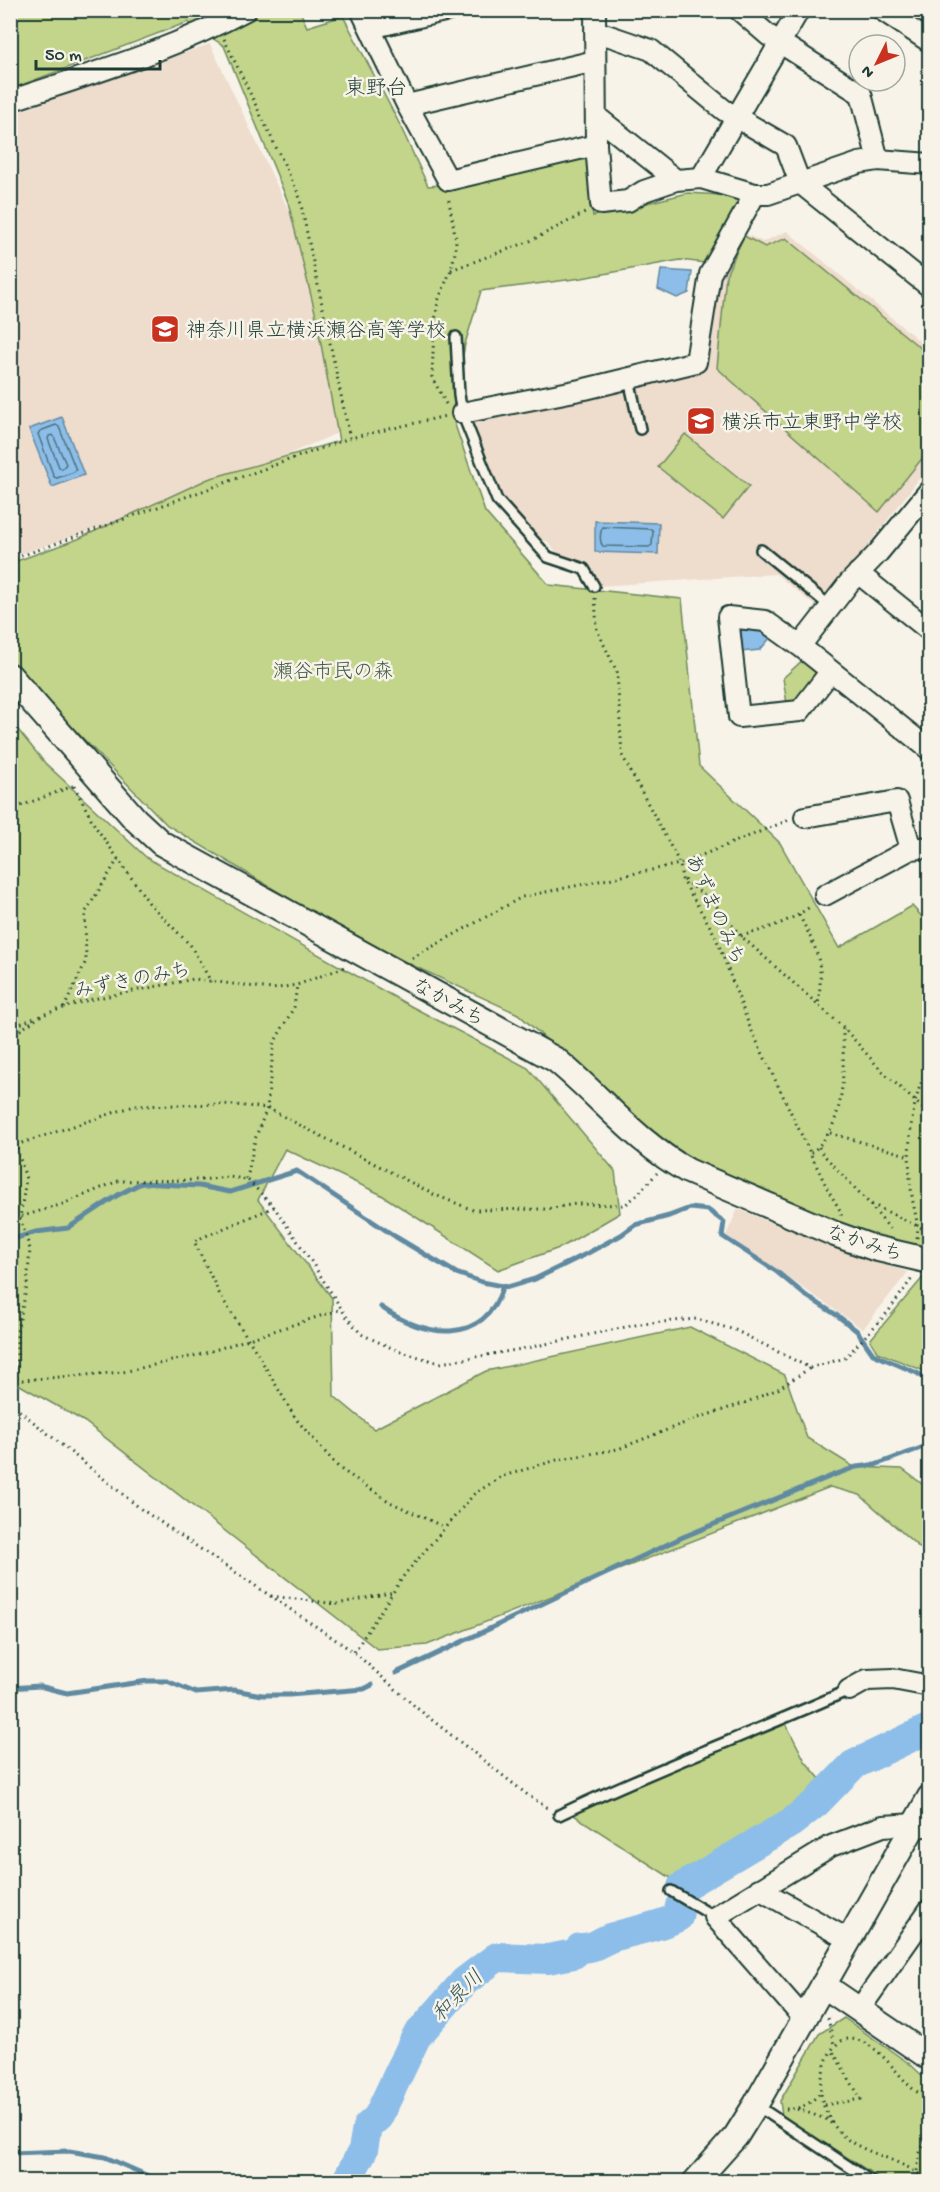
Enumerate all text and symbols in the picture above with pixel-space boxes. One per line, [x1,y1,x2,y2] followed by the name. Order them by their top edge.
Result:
[36,33,160,71] scale bar
[847,33,907,93] north arrow
[45,46,82,67] text: 50 m
[858,60,879,81] text: N
[345,76,408,103] district label: 東野台
[149,313,181,345] school or university icon: 神奈川県立横浜瀬谷高等学校
[186,319,446,344] place label: 神奈川県立横浜瀬谷高等学校
[685,405,717,437] school or university icon: 横浜市立東野中学校
[722,411,902,436] place label: 横浜市立東野中学校
[273,660,393,685] park label: 瀬谷市民の森
[678,851,748,969] street label: あずまのみち
[72,959,193,1005] street label: みずきのみち
[407,974,488,1033] street label: なかみち
[823,1221,905,1269] street label: なかみち
[427,1965,491,2029] water label: 和泉川

